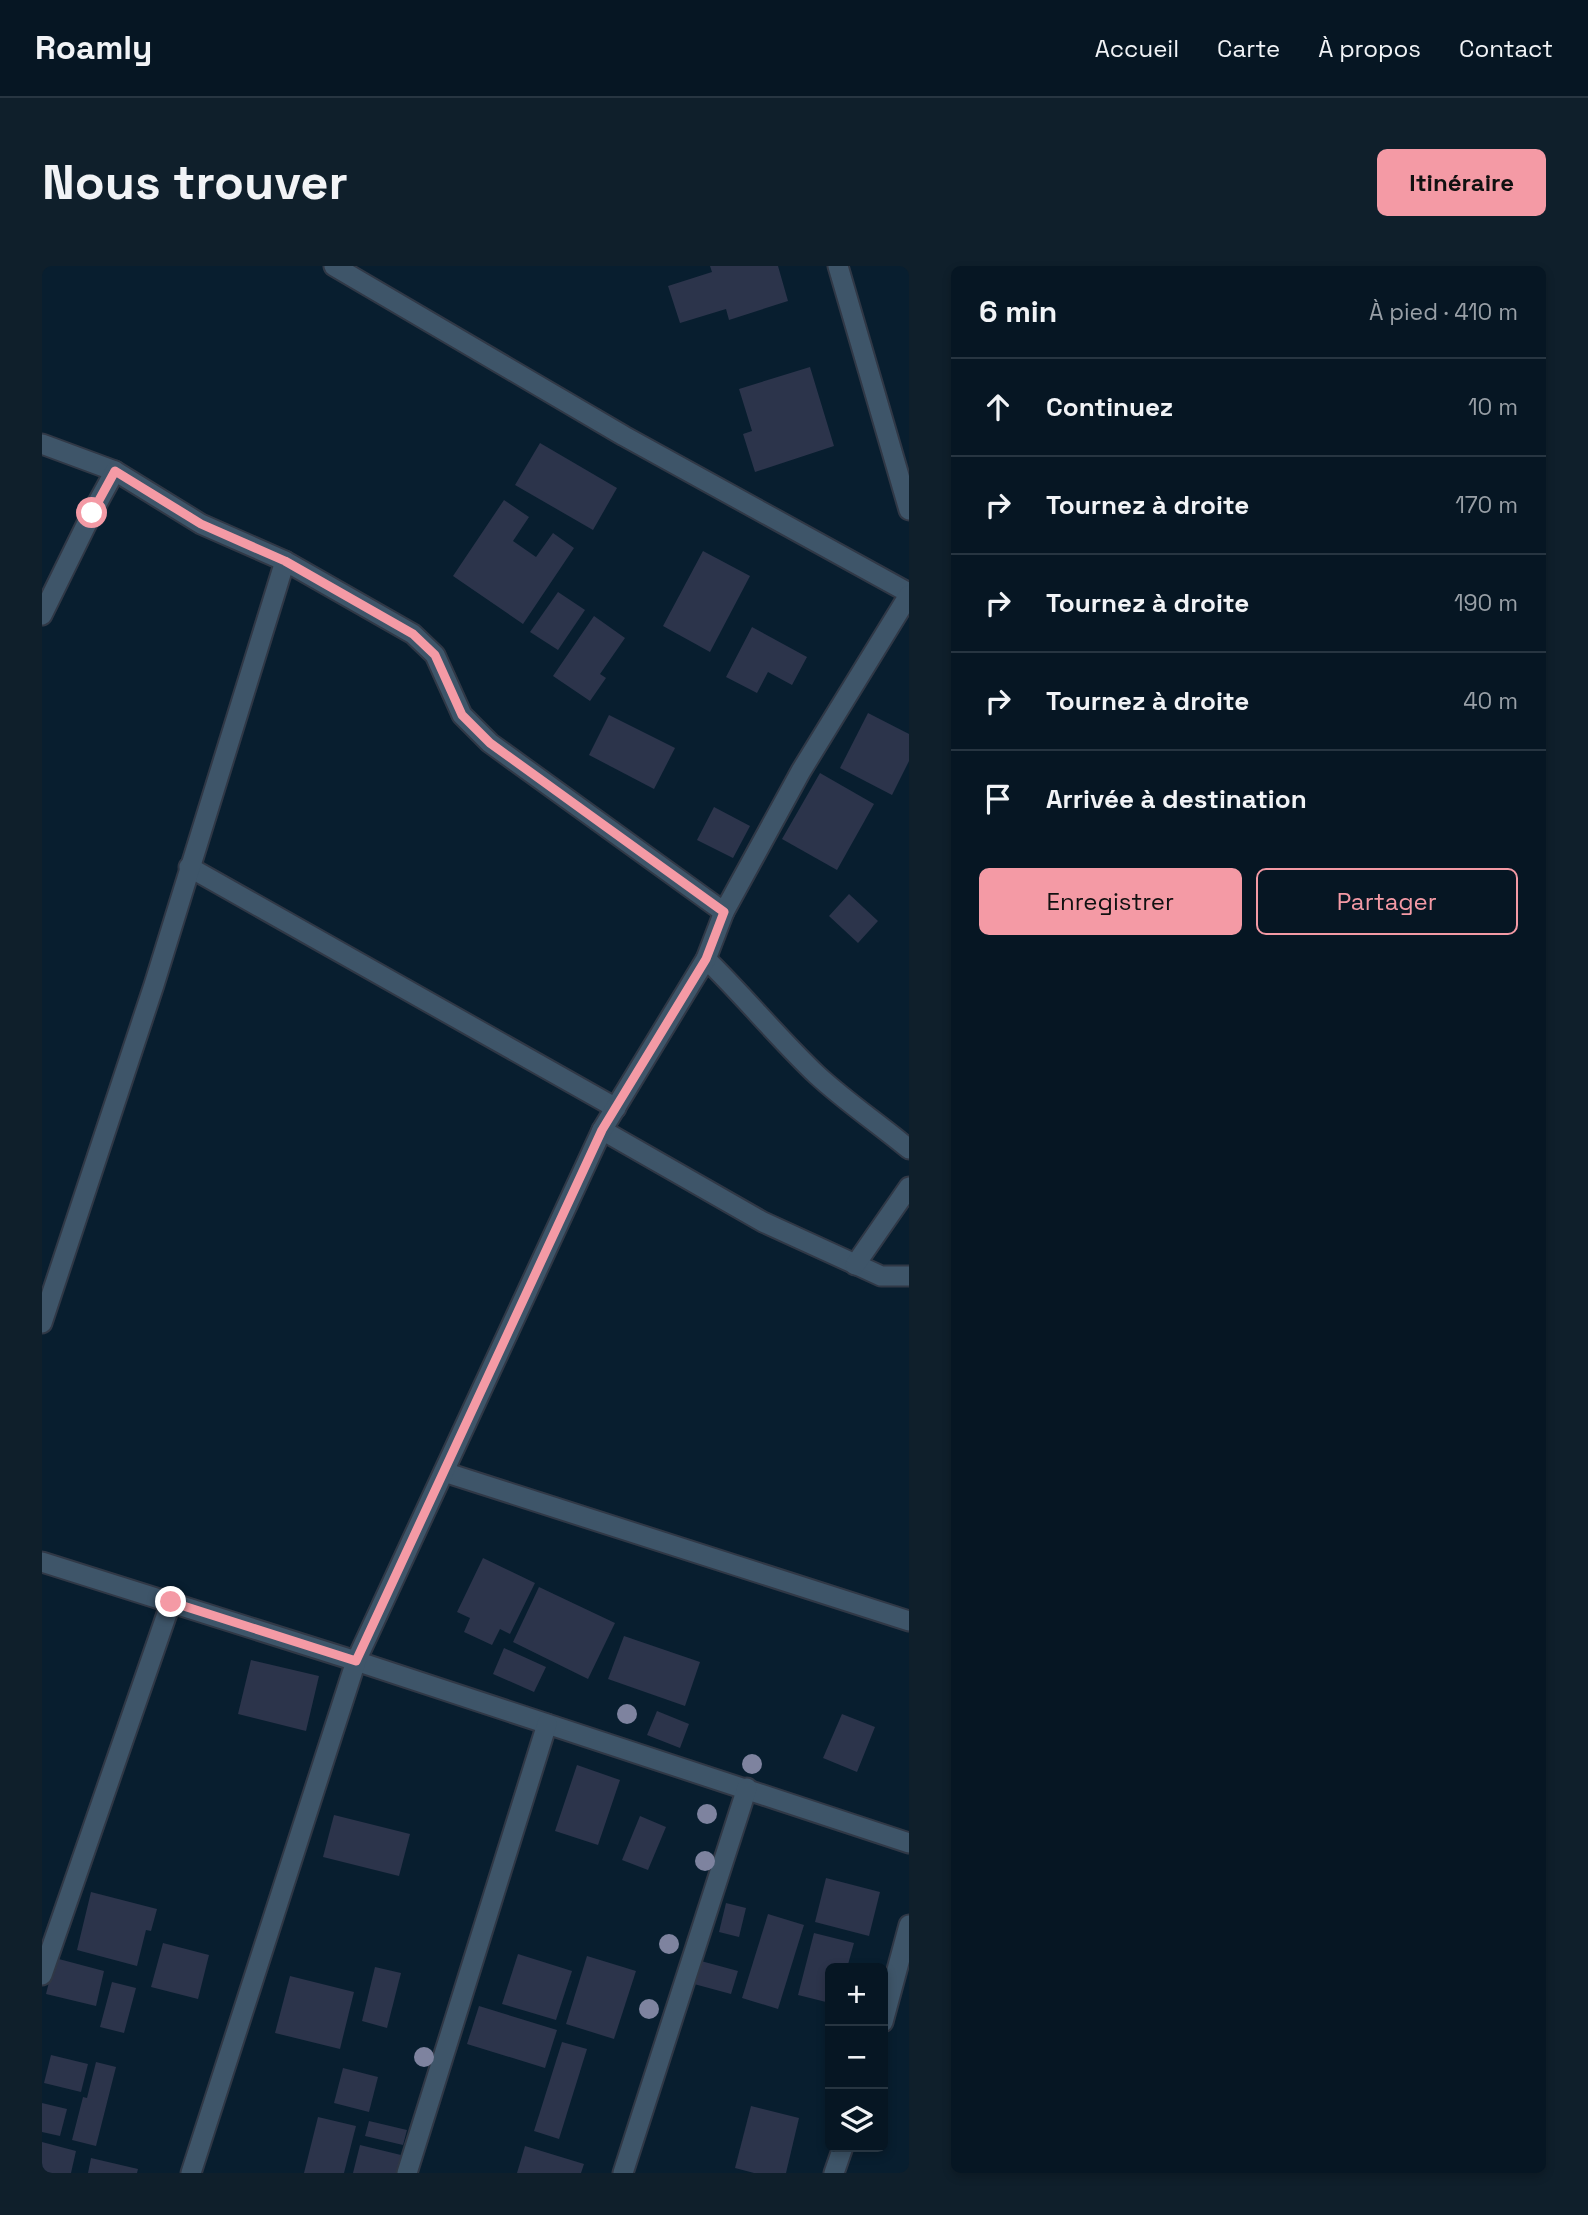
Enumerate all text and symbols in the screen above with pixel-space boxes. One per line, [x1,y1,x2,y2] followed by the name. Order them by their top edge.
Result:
[35,27,152,69] text: Roamly
[1095,33,1179,64] text: Accueil
[1217,33,1280,64] text: Carte
[1318,33,1421,64] text: À propos
[1459,33,1553,64] text: Contact
[1377,149,1546,216] button: Itinéraire
[42,151,348,213] text: Nous trouver
[979,292,1057,331] text: 6 min
[1369,297,1518,327] text: À pied · 410 m
[979,388,1017,426] icon: ahead
[1046,390,1173,424] text: Continuez
[1468,392,1518,422] text: 10 m
[979,486,1017,524] icon: right
[1046,488,1249,522] text: Tournez à droite
[1455,490,1518,520] text: 170 m
[76,497,107,528] route start
[979,584,1017,622] icon: right
[1046,586,1249,620] text: Tournez à droite
[1454,588,1518,618] text: 190 m
[979,682,1017,720] icon: right
[1046,684,1249,718] text: Tournez à droite
[1463,686,1518,716] text: 40 m
[979,780,1017,818] icon: arrive
[1046,782,1307,816] text: Arrivée à destination
[979,868,1242,935] button: Enregistrer
[1256,868,1518,935] button: Partager
[155,1586,186,1617] route end
[825,1963,888,2152] map controls
[825,1963,888,2026] button: +
[825,2026,888,2089] button: −
[825,2089,888,2152] button: layers

